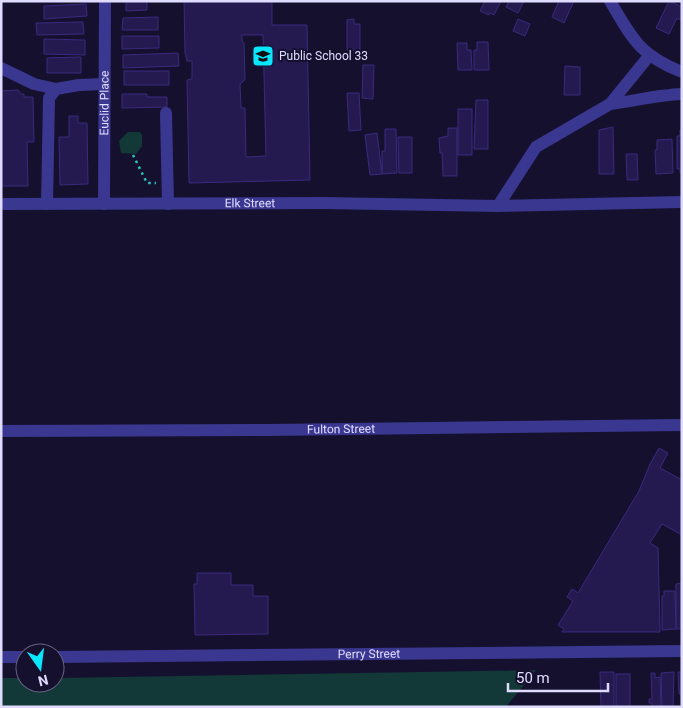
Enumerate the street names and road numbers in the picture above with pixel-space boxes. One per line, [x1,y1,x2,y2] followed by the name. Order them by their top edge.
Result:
[97,70,112,136] street label: Euclid Place
[225,196,275,210] street label: Elk Street
[307,422,375,437] street label: Fulton Street
[338,647,400,661] street label: Perry Street

